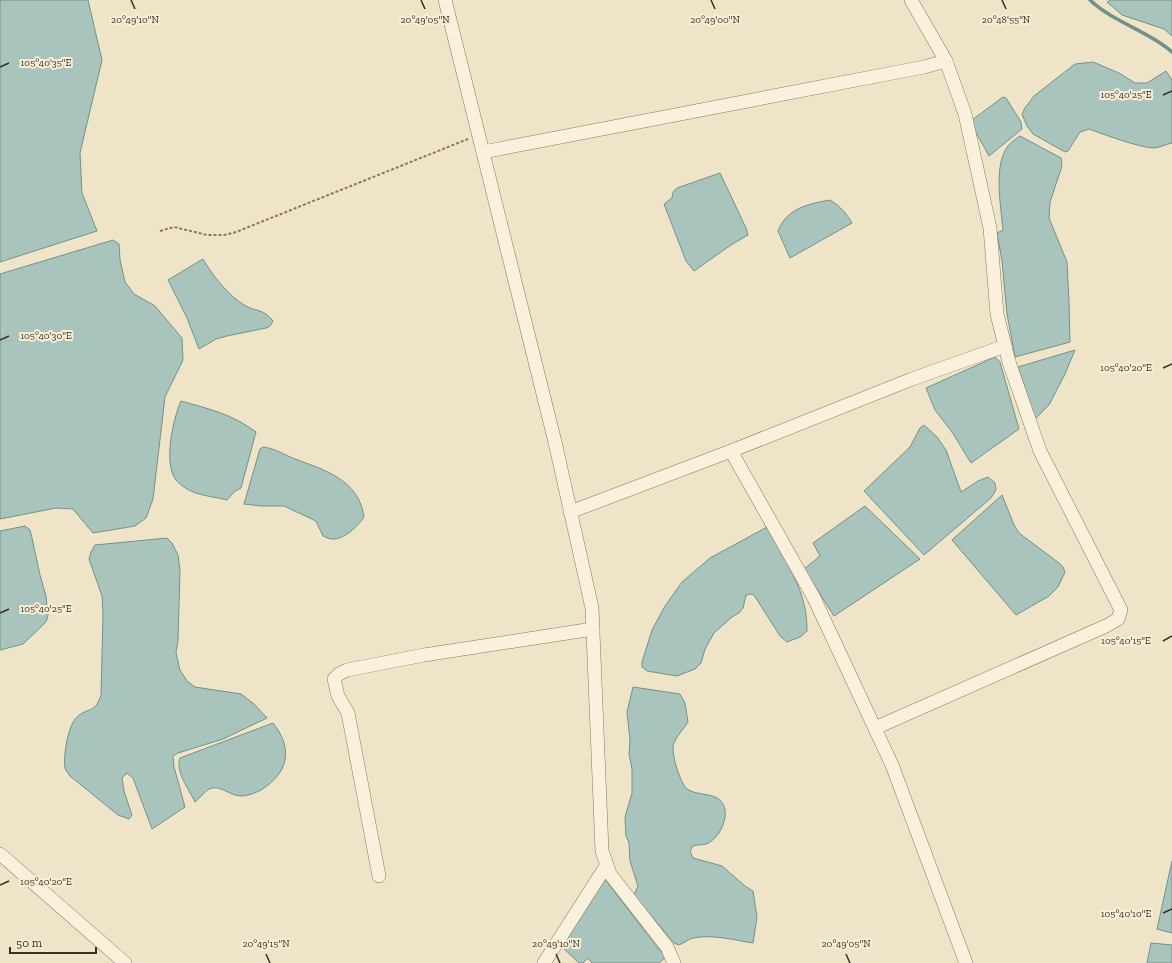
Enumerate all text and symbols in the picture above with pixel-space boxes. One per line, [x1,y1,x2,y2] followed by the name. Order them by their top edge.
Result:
[111,14,159,26] text: 20°49'10"N
[400,14,450,26] text: 20°49'05"N
[690,14,740,26] text: 20°49'00"N
[982,14,1031,26] text: 20°48'55"N
[21,57,72,69] text: 105°40'35"E
[1100,89,1152,101] text: 105°40'25"E
[20,330,72,342] text: 105°40'30"E
[1100,362,1152,374] text: 105°40'20"E
[20,603,72,615] text: 105°40'25"E
[1101,635,1151,647] text: 105°40'15"E
[20,876,72,888] text: 105°40'20"E
[1101,908,1151,920] text: 105°40'10"E
[10,929,96,955] scale bar
[16,936,43,950] text: 50 m
[242,938,290,950] text: 20°49'15"N
[532,938,580,950] text: 20°49'10"N
[821,938,871,950] text: 20°49'05"N

